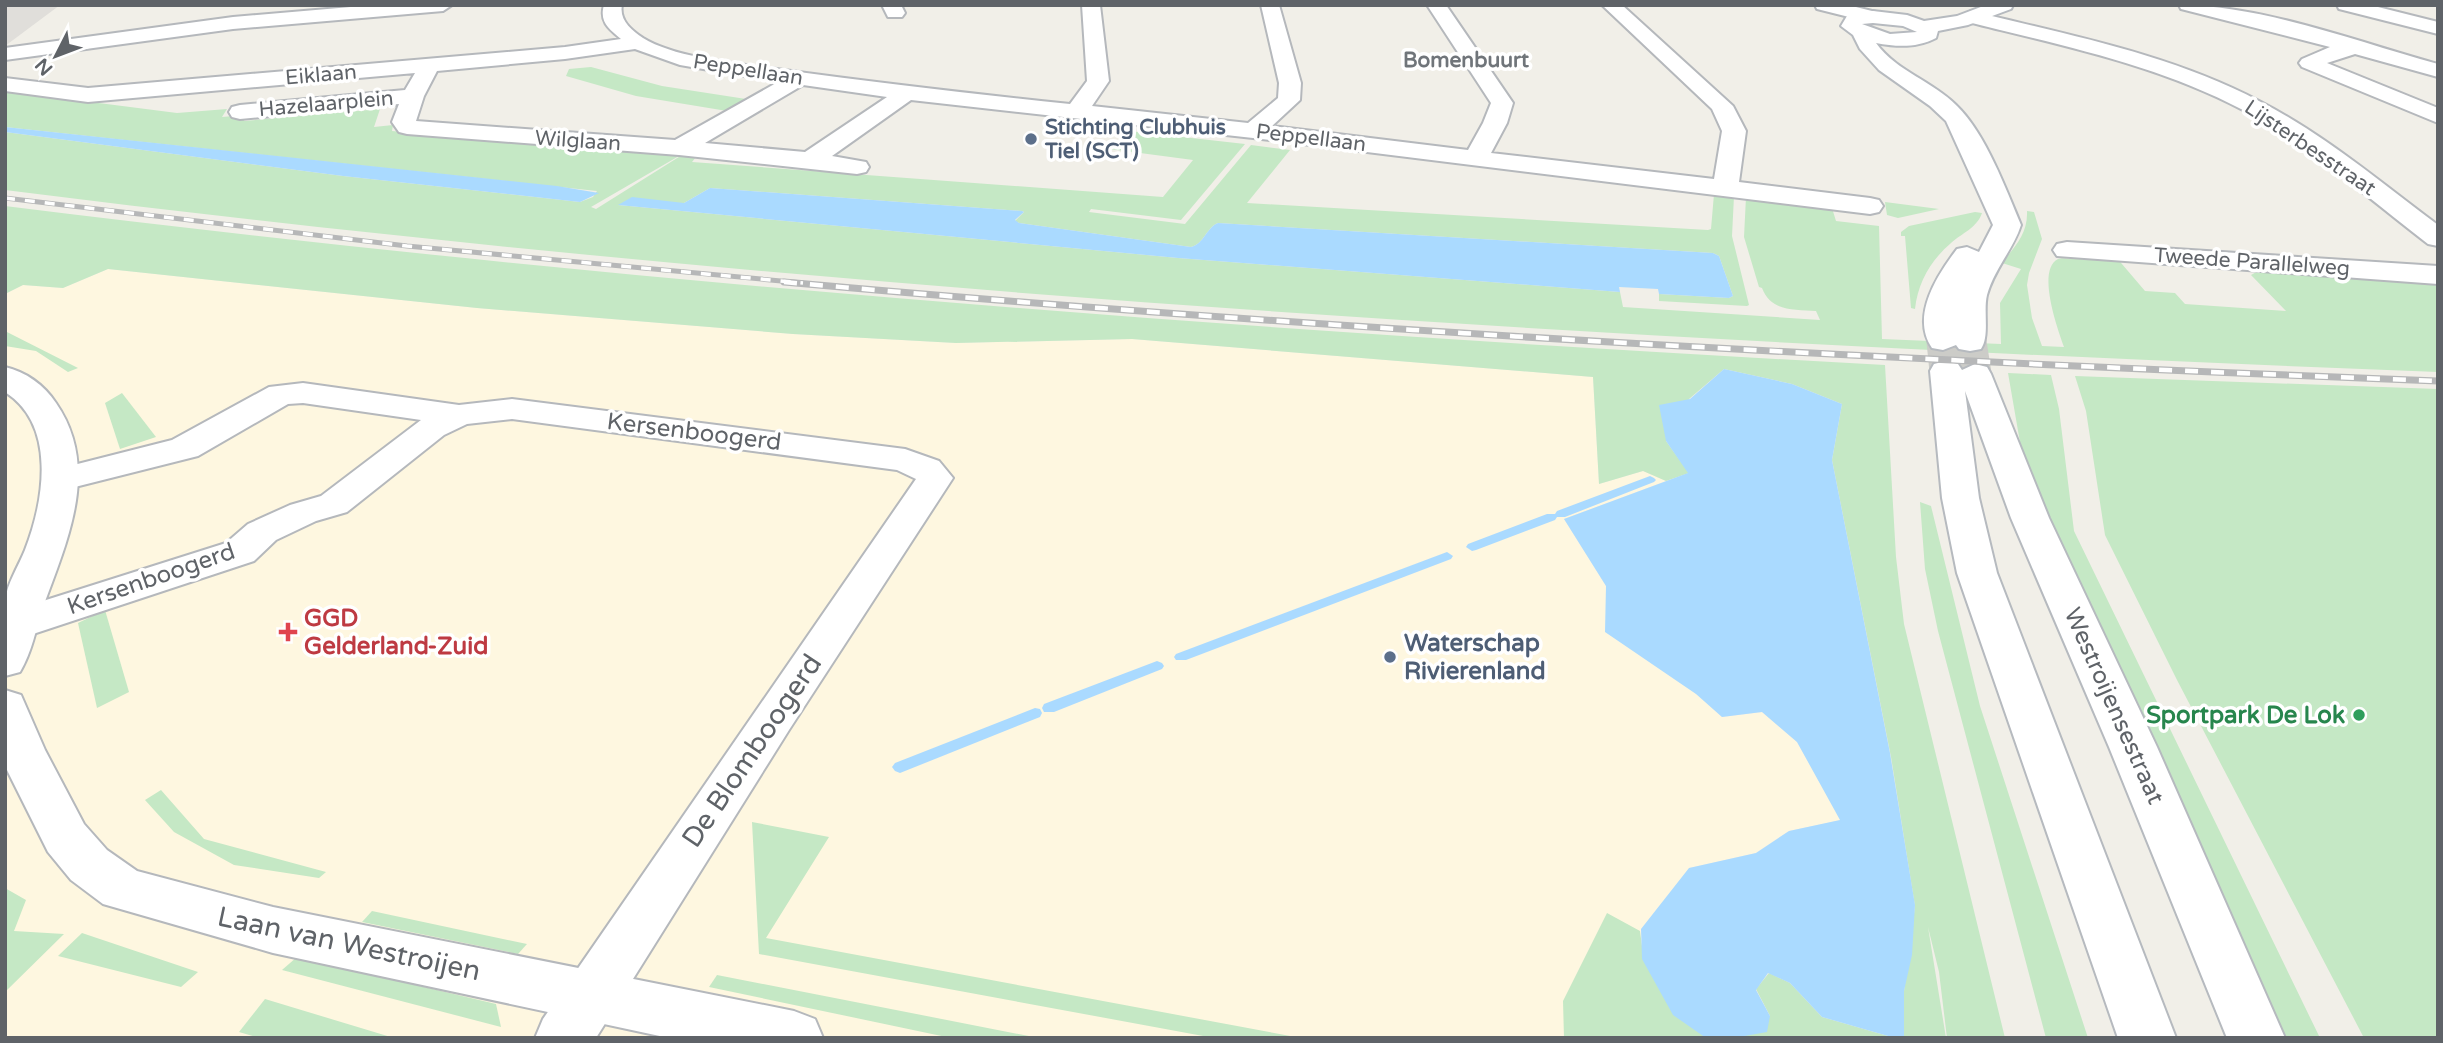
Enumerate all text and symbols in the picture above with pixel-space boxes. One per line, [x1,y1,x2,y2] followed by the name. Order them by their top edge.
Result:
[21,21,91,91] north arrow
[1403,48,1529,73] district label: Bomenbuurt
[691,49,805,91] street label: Peppellaan
[31,54,57,80] text: N
[284,59,358,91] street label: Eiklaan
[258,86,394,122] street label: Hazelaarplein
[2240,95,2380,201] street label: Lijsterbesstraat
[1044,115,1226,164] place label: Stichting Clubhuis Tiel (SCT)
[1254,119,1368,157] street label: Peppellaan
[534,126,622,156] street label: Wilglaan
[1023,131,1039,147] marker: Stichting Clubhuis Tiel (SCT)
[2153,243,2351,281] street label: Tweede Parallelweg
[605,407,783,457] street label: Kersenboogerd
[63,537,239,621] street label: Kersenboogerd
[2058,603,2170,809] street label: Westroijensestraat
[304,604,488,661] place label: GGD Gelderland-Zuid
[278,622,298,642] marker: GGD Gelderland-Zuid
[1404,629,1546,686] place label: Waterschap Rivierenland
[675,648,829,854] street label: De Blomboogerd
[1382,649,1398,665] marker: Waterschap Rivierenland
[2146,701,2345,730] place label: Sportpark De Lok
[2351,707,2367,723] marker: Sportpark De Lok
[214,900,484,988] street label: Laan van Westroijen

